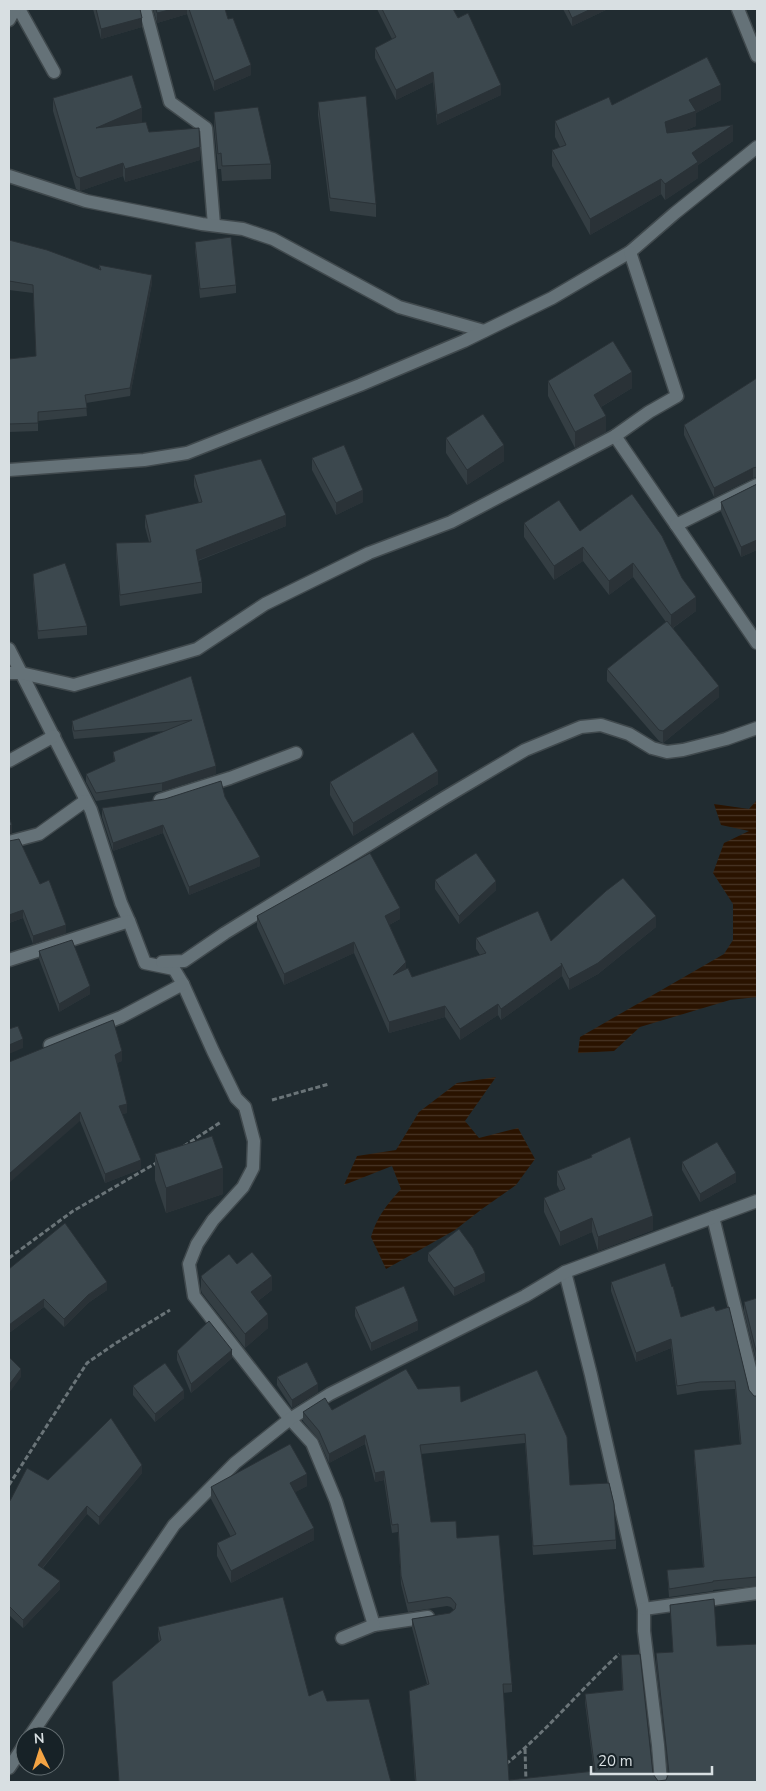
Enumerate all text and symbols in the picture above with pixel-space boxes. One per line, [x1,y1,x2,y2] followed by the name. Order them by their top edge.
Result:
[15,1726,65,1776] north arrow
[33,1729,45,1748] text: N
[591,1744,712,1776] scale bar
[598,1751,633,1771] text: 20 m

